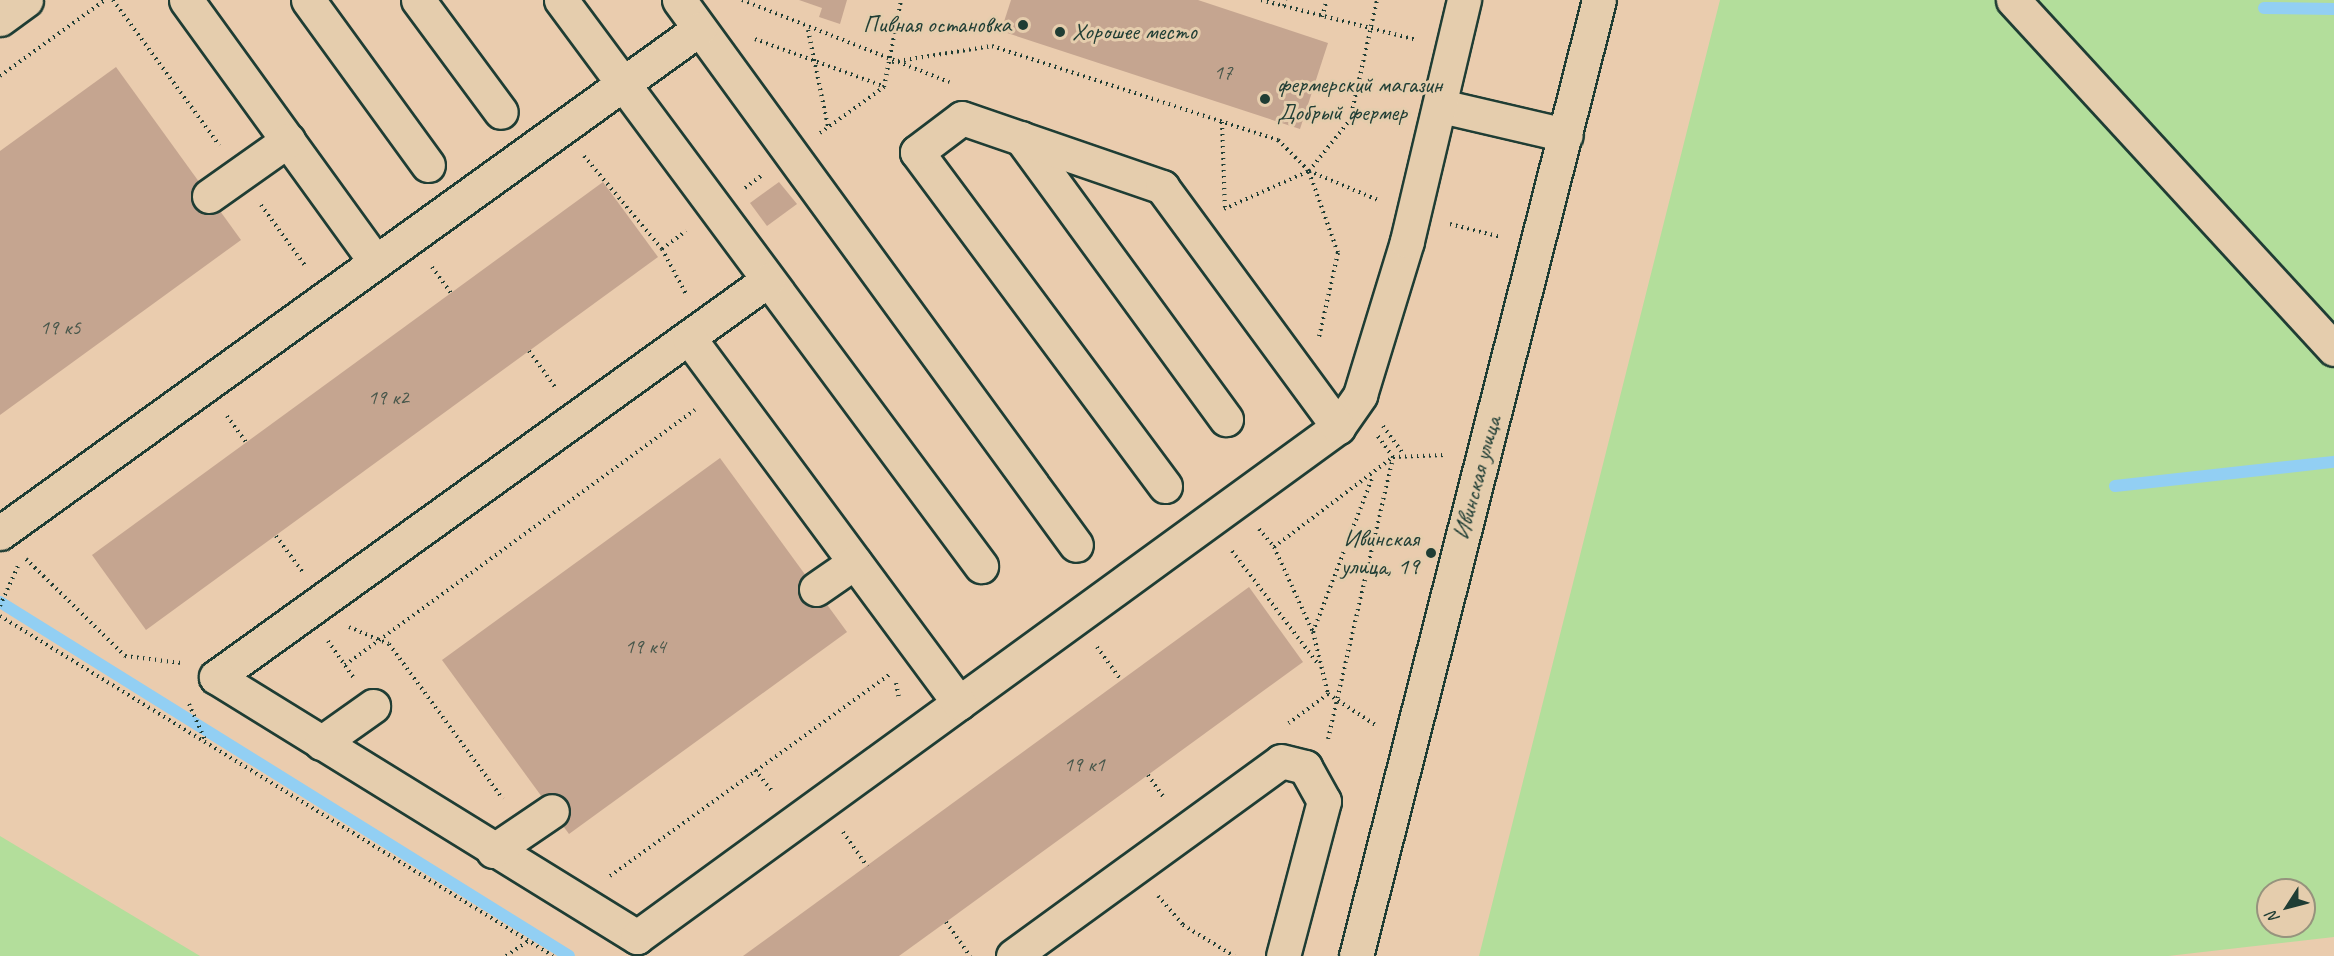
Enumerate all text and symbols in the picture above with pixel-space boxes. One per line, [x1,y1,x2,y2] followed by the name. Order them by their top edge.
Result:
[861,11,1011,39] place label: Пивная остановка
[1016,18,1030,32] marker: Пивная остановка
[1072,18,1195,46] place label: Хорошее место
[1053,25,1067,39] marker: Хорошее место
[1214,59,1232,85] house number: 17
[1277,71,1442,127] place label: фермерский магазин Добрый фермер
[1258,92,1272,106] marker: фермерский магазин Добрый фермер
[39,314,81,340] house number: 19 к5
[367,384,409,410] house number: 19 к2
[1447,413,1507,543] street label: Ивинская улица
[1341,525,1419,581] place label: Ивинская улица, 19
[1424,546,1438,560] marker: Ивинская улица, 19
[624,633,666,659] house number: 19 к4
[1063,751,1105,777] house number: 19 к1
[2256,878,2316,938] north arrow
[2262,908,2284,927] text: N

